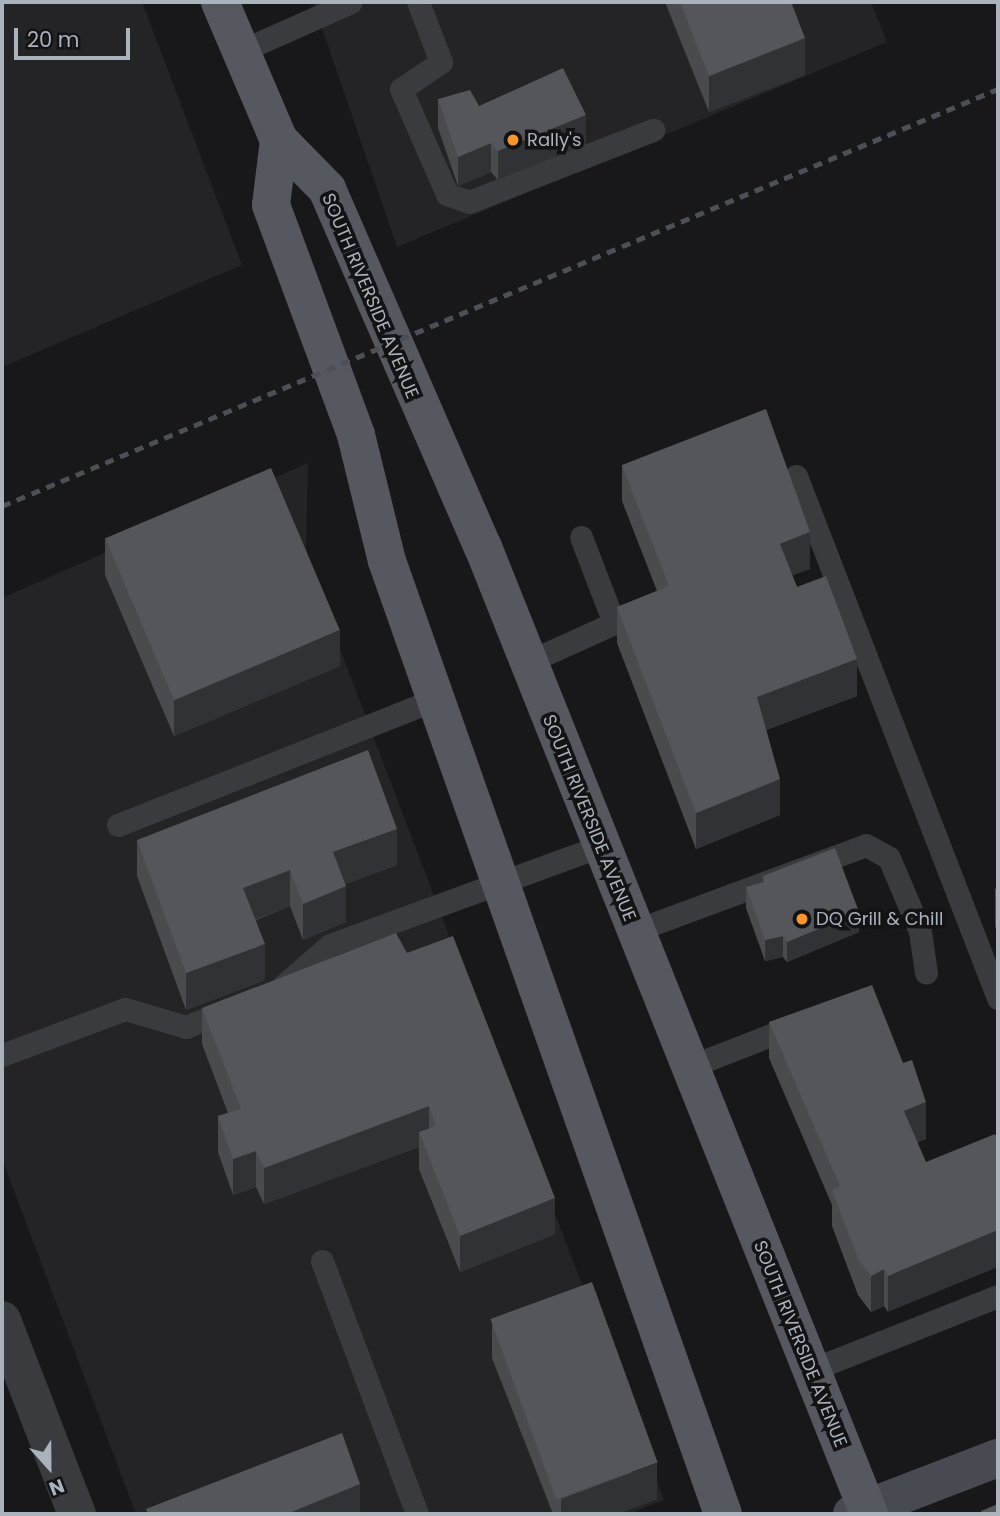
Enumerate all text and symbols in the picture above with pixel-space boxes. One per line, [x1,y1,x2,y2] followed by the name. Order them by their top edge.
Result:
[18,14,133,58] scale bar
[27,25,80,54] text: 20 m
[527,129,581,151] place label: Rally's
[505,132,521,148] marker: Rally's
[317,190,423,402] street label: SOUTH RIVERSIDE AVENUE
[538,712,640,924] street label: SOUTH RIVERSIDE AVENUE
[816,908,943,930] place label: DQ Grill & Chill
[794,911,810,927] marker: DQ Grill & Chill
[749,1238,851,1450] street label: SOUTH RIVERSIDE AVENUE
[14,1432,84,1502] north arrow
[45,1472,68,1502] text: N

